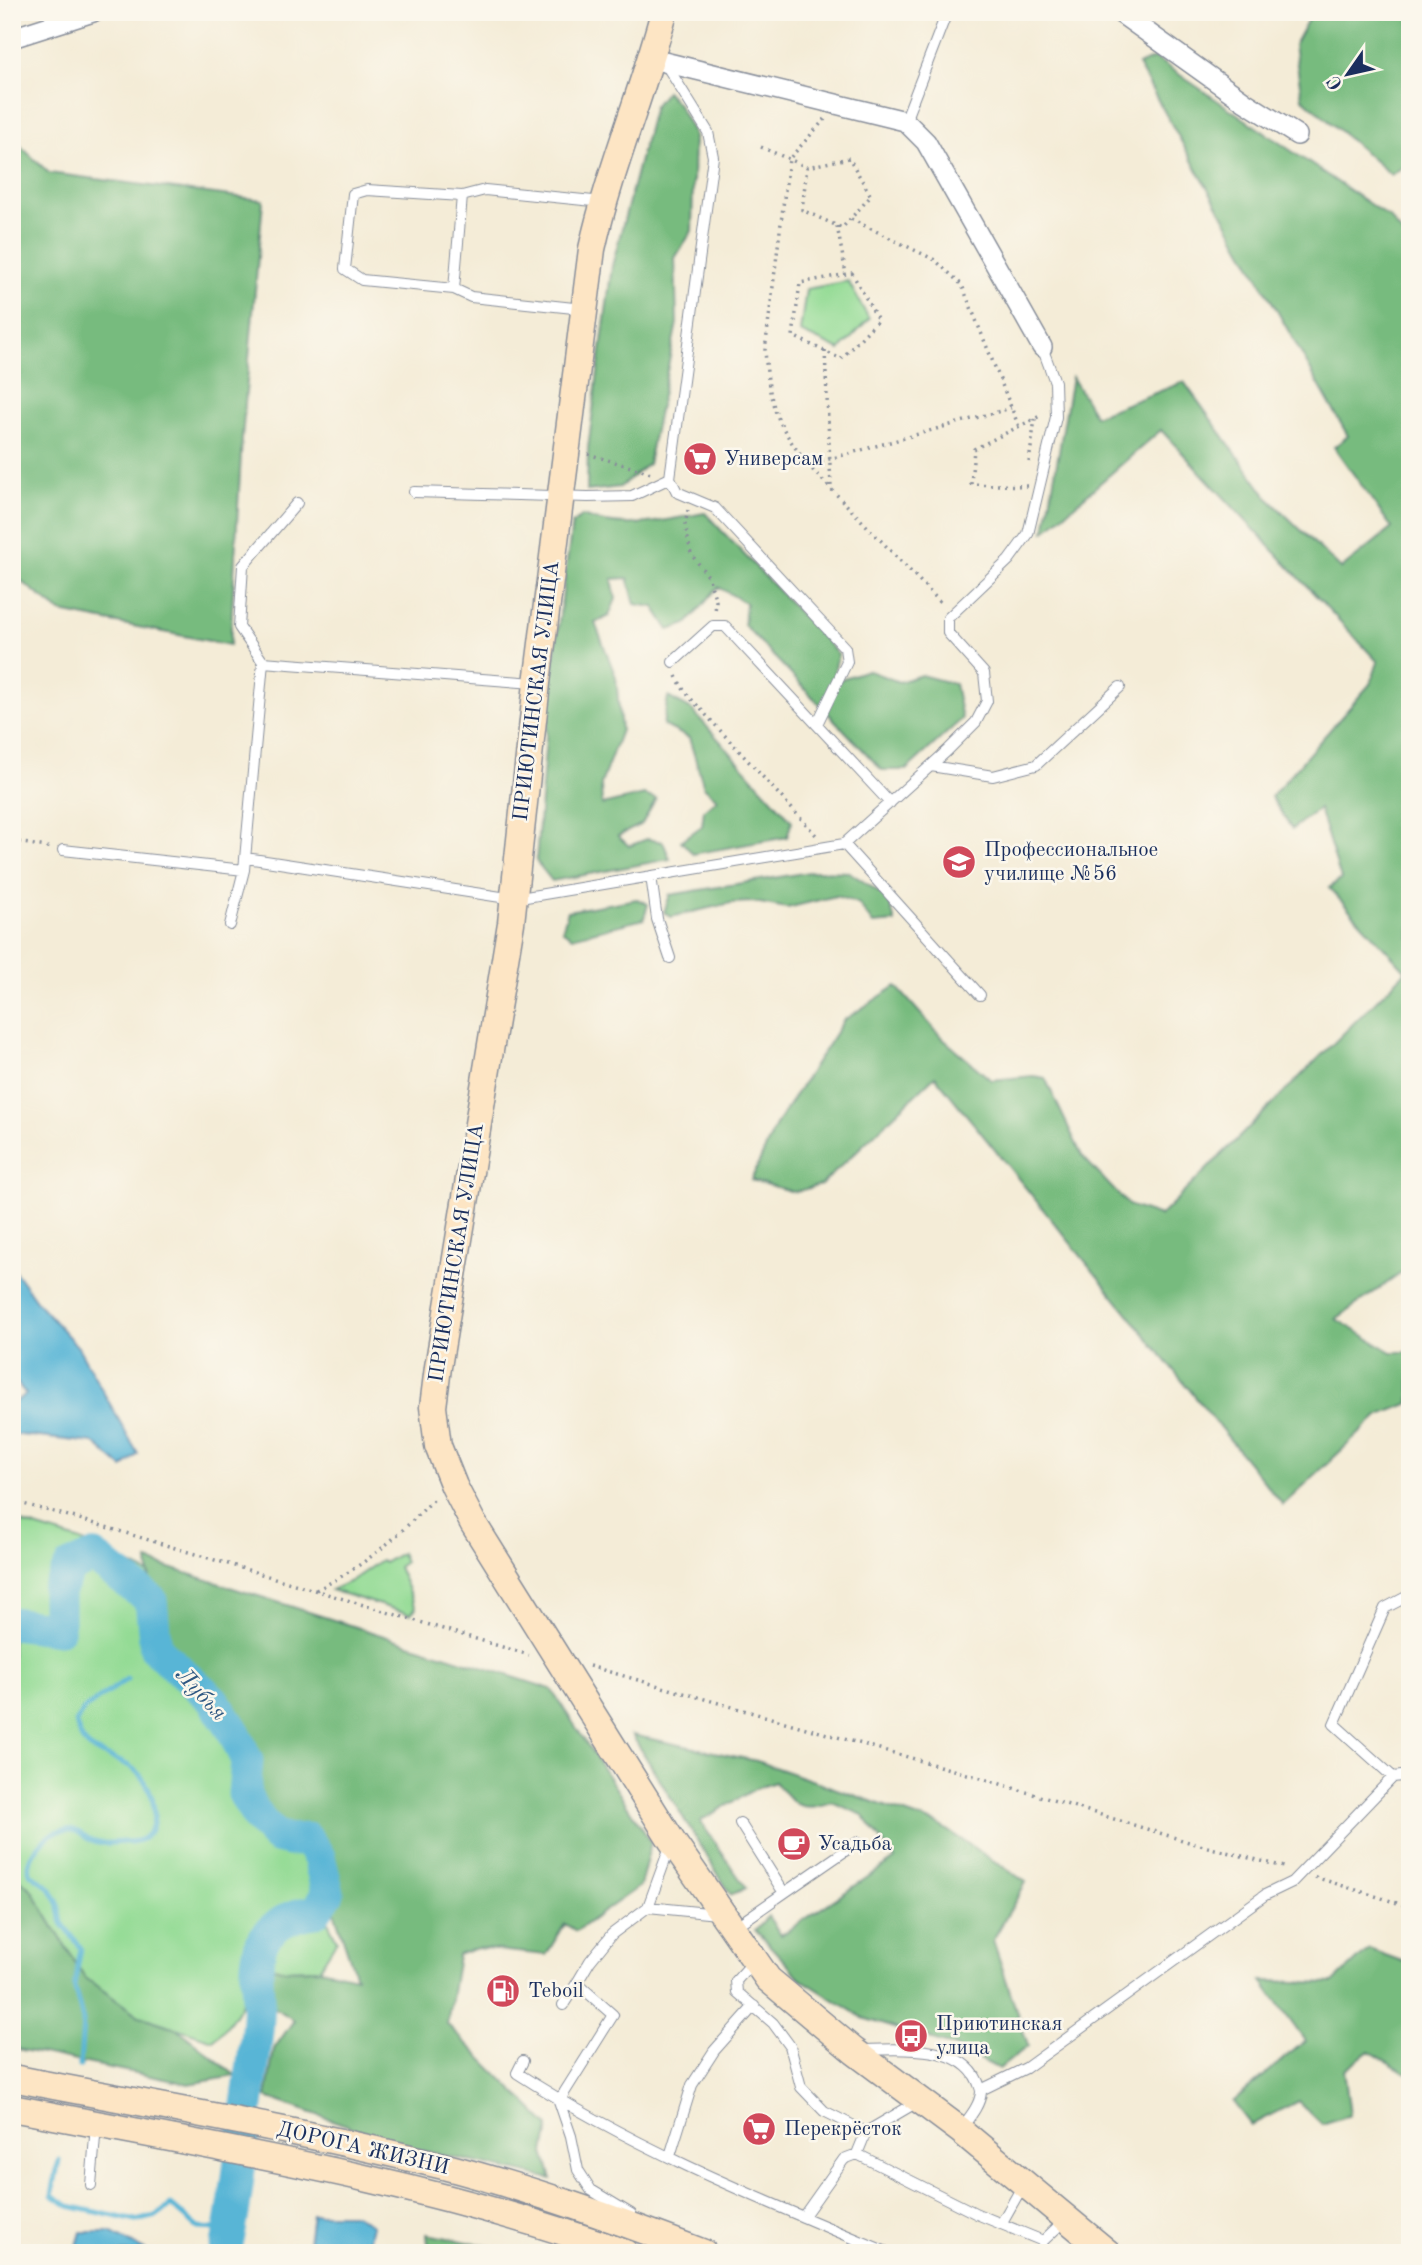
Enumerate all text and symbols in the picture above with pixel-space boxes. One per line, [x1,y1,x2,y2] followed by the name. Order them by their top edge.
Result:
[1314,38,1384,108] north arrow
[1325,72,1347,93] text: С
[681,440,719,478] supermarket icon: Универсам
[724,449,823,470] place label: Универсам
[511,560,563,822] street label: ПРИЮТИНСКАЯ УЛИЦА
[984,840,1158,885] place label: Профессиональное училище №56
[940,843,978,881] school or university icon: Профессиональное училище №56
[426,1122,488,1384] street label: ПРИЮТИНСКАЯ УЛИЦА
[170,1663,231,1726] water label: Лубья
[775,1825,813,1863] cafe icon: Усадьба
[818,1834,892,1855] place label: Усадьба
[484,1972,522,2010] fuel station icon: Teboil
[528,1981,584,2002] place label: Teboil
[936,2014,1062,2059] place label: Приютинская улица
[892,2017,930,2055] bus stop icon: Приютинская улица
[740,2110,778,2148] supermarket icon: Перекрёсток
[275,2119,451,2179] street label: ДОРОГА ЖИЗНИ
[784,2119,902,2140] place label: Перекрёсток

